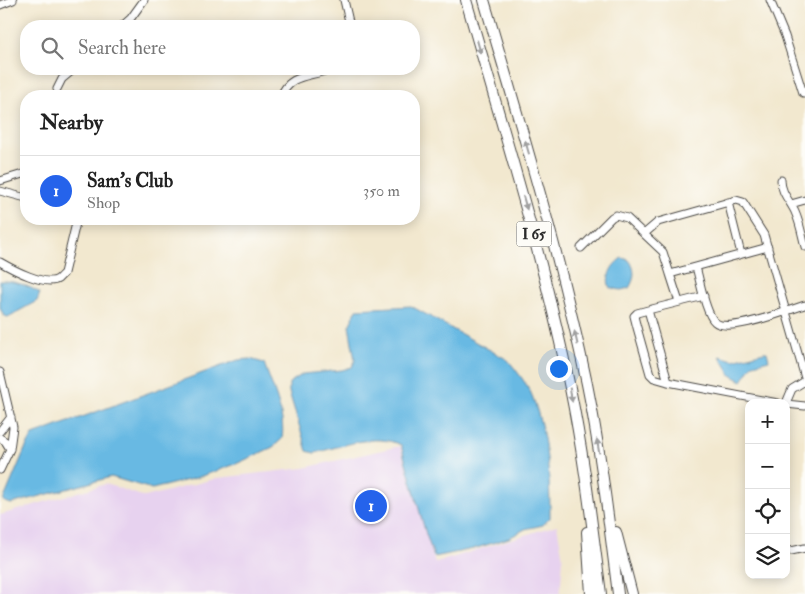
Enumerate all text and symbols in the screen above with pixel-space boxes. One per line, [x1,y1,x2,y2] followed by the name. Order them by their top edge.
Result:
[20,20,420,75] search box
[38,34,66,62] icon: search
[78,36,166,60] text: Search here
[476,39,484,54] one-way arrow
[40,109,103,136] text: Nearby
[522,139,530,154] one-way arrow
[87,169,173,193] text: Sam's Club
[53,181,59,201] text: 1
[363,181,400,201] text: 350 m
[87,193,120,213] text: Shop
[521,195,529,210] one-way arrow
[516,222,552,246] road number: I 65
[572,330,580,345] one-way arrow
[546,356,572,382] your location
[568,387,576,403] one-way arrow
[745,399,790,579] map controls
[745,399,790,444] button: +
[593,438,601,454] one-way arrow
[745,444,790,489] button: −
[355,487,387,525] pin: 1
[745,489,790,534] button: locate
[745,534,790,579] button: layers

